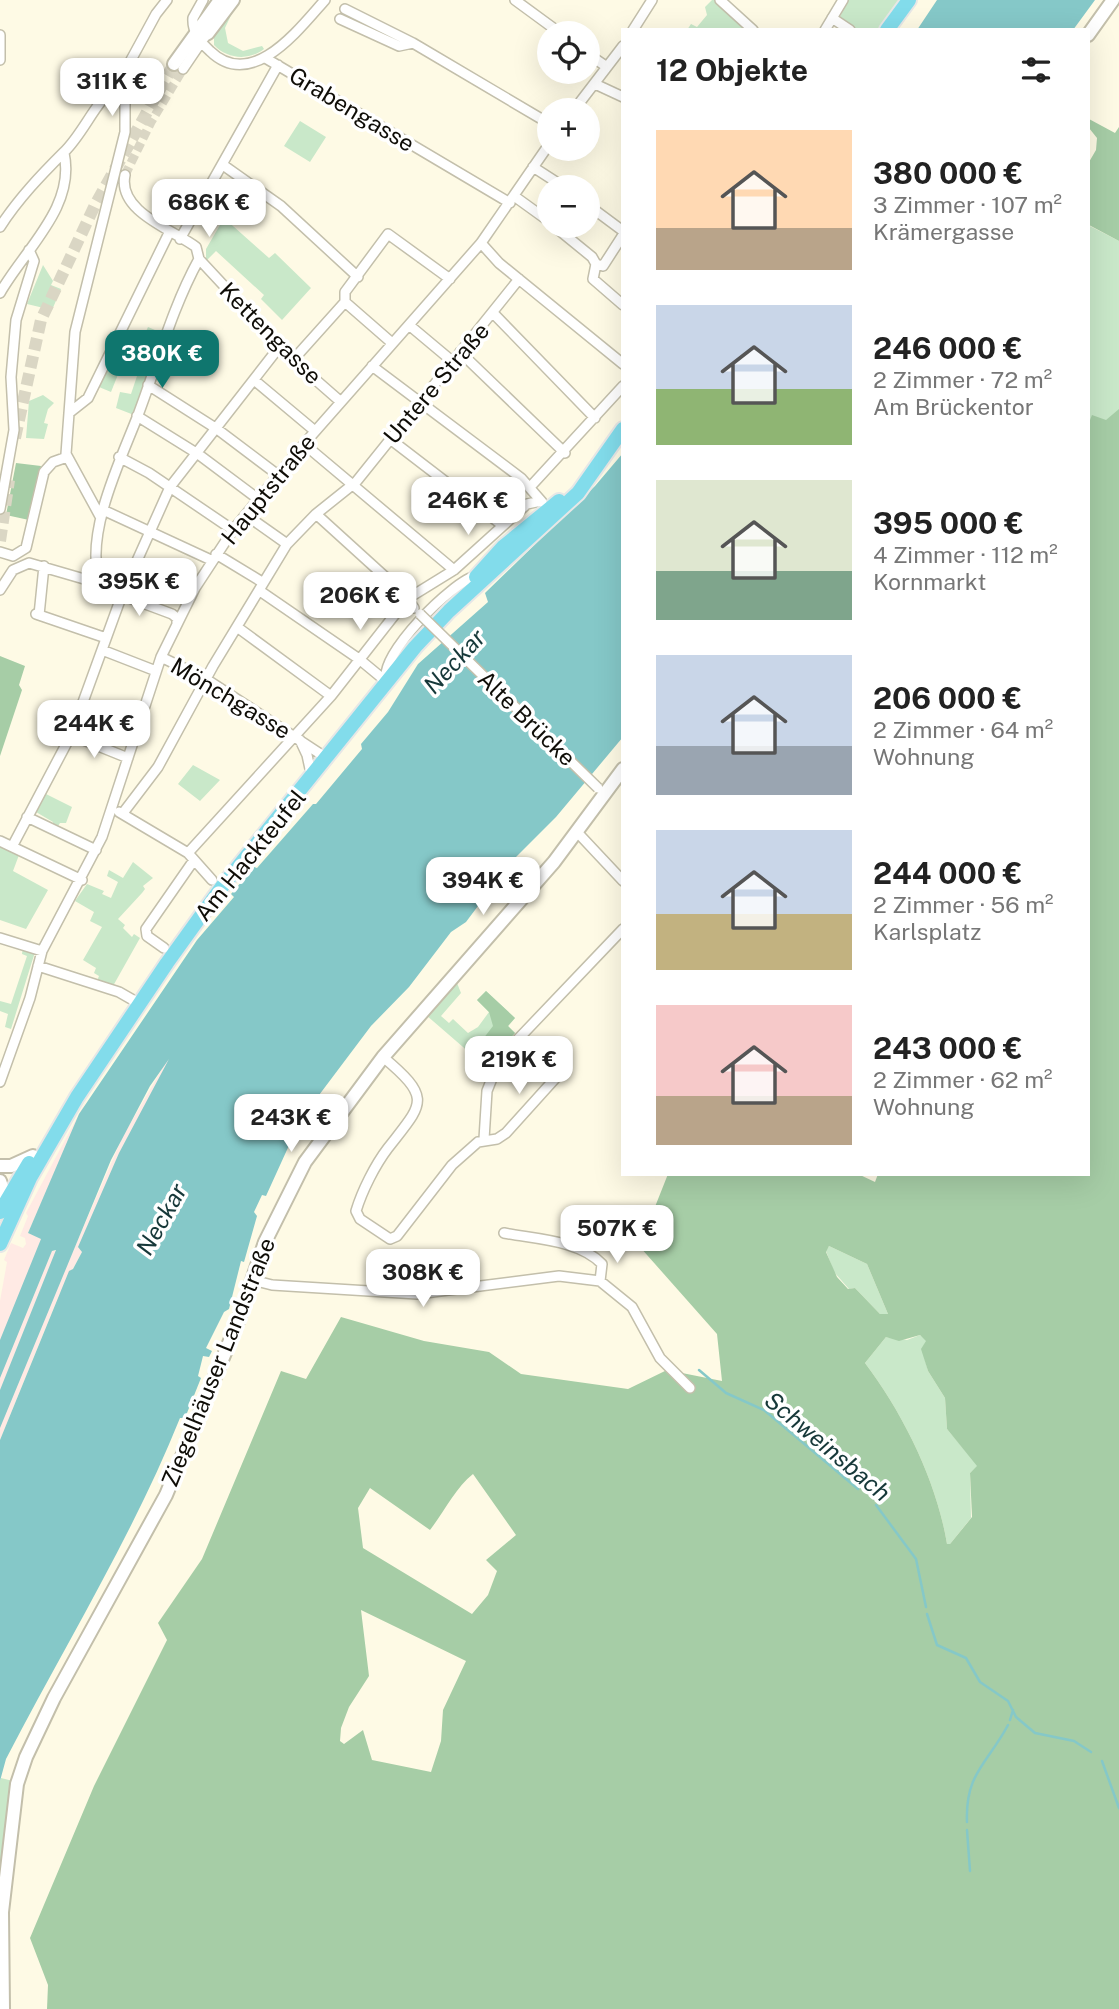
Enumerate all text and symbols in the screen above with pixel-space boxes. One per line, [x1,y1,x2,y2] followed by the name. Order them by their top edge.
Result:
[537,21,600,238] map controls
[537,21,600,84] button: locate
[1017,51,1055,89] icon: filters
[656,52,808,88] text: 12 Objekte
[55,58,169,118] pin: 311K €
[285,61,419,157] street label: Grabengasse
[76,67,148,94] text: 311K €
[537,98,600,161] button: +
[873,155,1023,191] text: 380 000 €
[712,158,796,242] icon: home
[537,175,600,238] button: −
[152,180,266,239] pin: 686K €
[168,188,250,215] text: 686K €
[873,191,1062,218] text: 3 Zimmer · 107 m²
[873,218,1014,245] text: Krämergasse
[214,276,328,390] street label: Kettengasse
[378,317,494,449] street label: Untere Straße
[105,330,219,390] pin: 380K €
[873,330,1022,366] text: 246 000 €
[712,333,796,417] icon: home
[121,339,203,366] text: 380K €
[873,366,1052,393] text: 2 Zimmer · 72 m²
[873,393,1034,420] text: Am Brückentor
[215,428,321,550] street label: Hauptstraße
[411,477,525,537] pin: 246K €
[427,486,509,513] text: 246K €
[873,505,1024,541] text: 395 000 €
[712,508,796,592] icon: home
[873,541,1058,568] text: 4 Zimmer · 112 m²
[82,558,196,618] pin: 395K €
[98,567,180,594] text: 395K €
[873,568,986,595] text: Kornmarkt
[303,572,417,632] pin: 206K €
[319,581,401,608] text: 206K €
[417,622,491,699] water label: Neckar
[166,652,296,744] street label: Mönchgasse
[473,665,581,771] street label: Alte Brücke
[873,680,1022,716] text: 206 000 €
[712,683,796,767] icon: home
[37,700,151,760] pin: 244K €
[53,709,135,736] text: 244K €
[873,716,1053,743] text: 2 Zimmer · 64 m²
[873,743,975,770] text: Wohnung
[189,784,311,926] street label: Am Hackteufel
[873,855,1022,891] text: 244 000 €
[426,858,540,917] pin: 394K €
[712,858,796,942] icon: home
[442,866,524,893] text: 394K €
[873,891,1054,918] text: 2 Zimmer · 56 m²
[873,918,981,945] text: Karlsplatz
[873,1030,1023,1066] text: 243 000 €
[712,1033,796,1117] icon: home
[462,1036,576,1096] pin: 219K €
[481,1045,557,1072] text: 219K €
[873,1066,1052,1093] text: 2 Zimmer · 62 m²
[873,1093,975,1120] text: Wohnung
[234,1094,348,1154] pin: 243K €
[250,1103,332,1130] text: 243K €
[130,1178,192,1260] water label: Neckar
[560,1206,674,1265] pin: 507K €
[576,1214,658,1241] text: 507K €
[156,1234,280,1490] street label: Ziegelhäuser Landstraße
[366,1250,480,1309] pin: 308K €
[382,1258,464,1285] text: 308K €
[760,1385,896,1507] water label: Schweinsbach

